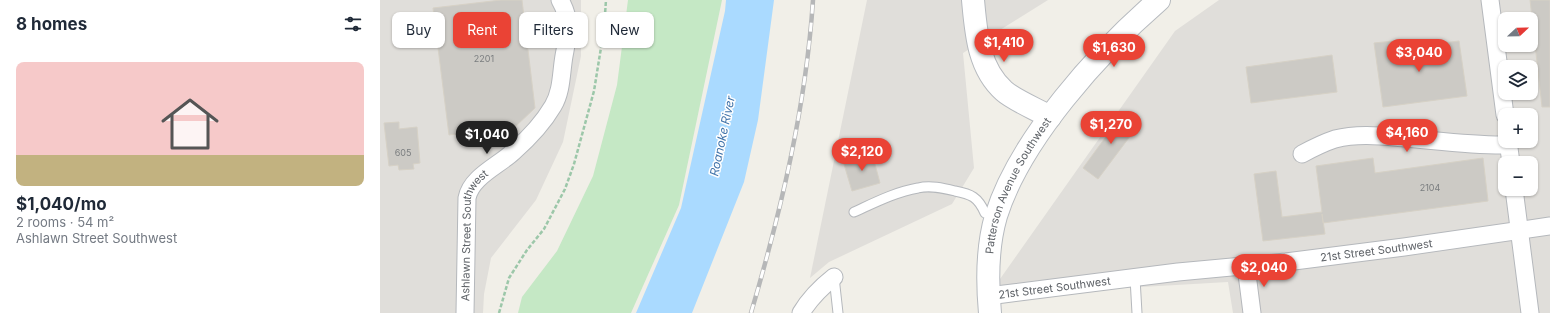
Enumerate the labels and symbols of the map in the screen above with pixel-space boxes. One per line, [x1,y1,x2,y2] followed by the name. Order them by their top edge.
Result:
[1498,12,1538,52] north arrow
[971,29,1037,63] pin: $1,410
[1081,34,1147,68] pin: $1,630
[1386,39,1452,73] pin: $3,040
[474,53,494,64] house number: 2201
[706,94,738,177] water label: Roanoke River
[1078,111,1144,145] pin: $1,270
[982,114,1054,254] street label: Patterson Avenue Southwest
[1374,119,1440,153] pin: $4,160
[454,121,520,155] pin: $1,040
[829,138,895,172] pin: $2,120
[395,147,411,158] house number: 605
[458,166,491,301] street label: Ashlawn Street Southwest
[1420,182,1440,193] house number: 2104
[1319,236,1434,265] street label: 21st Street Southwest
[1231,254,1297,288] pin: $2,040
[998,274,1112,302] street label: 21st Street Southwest

